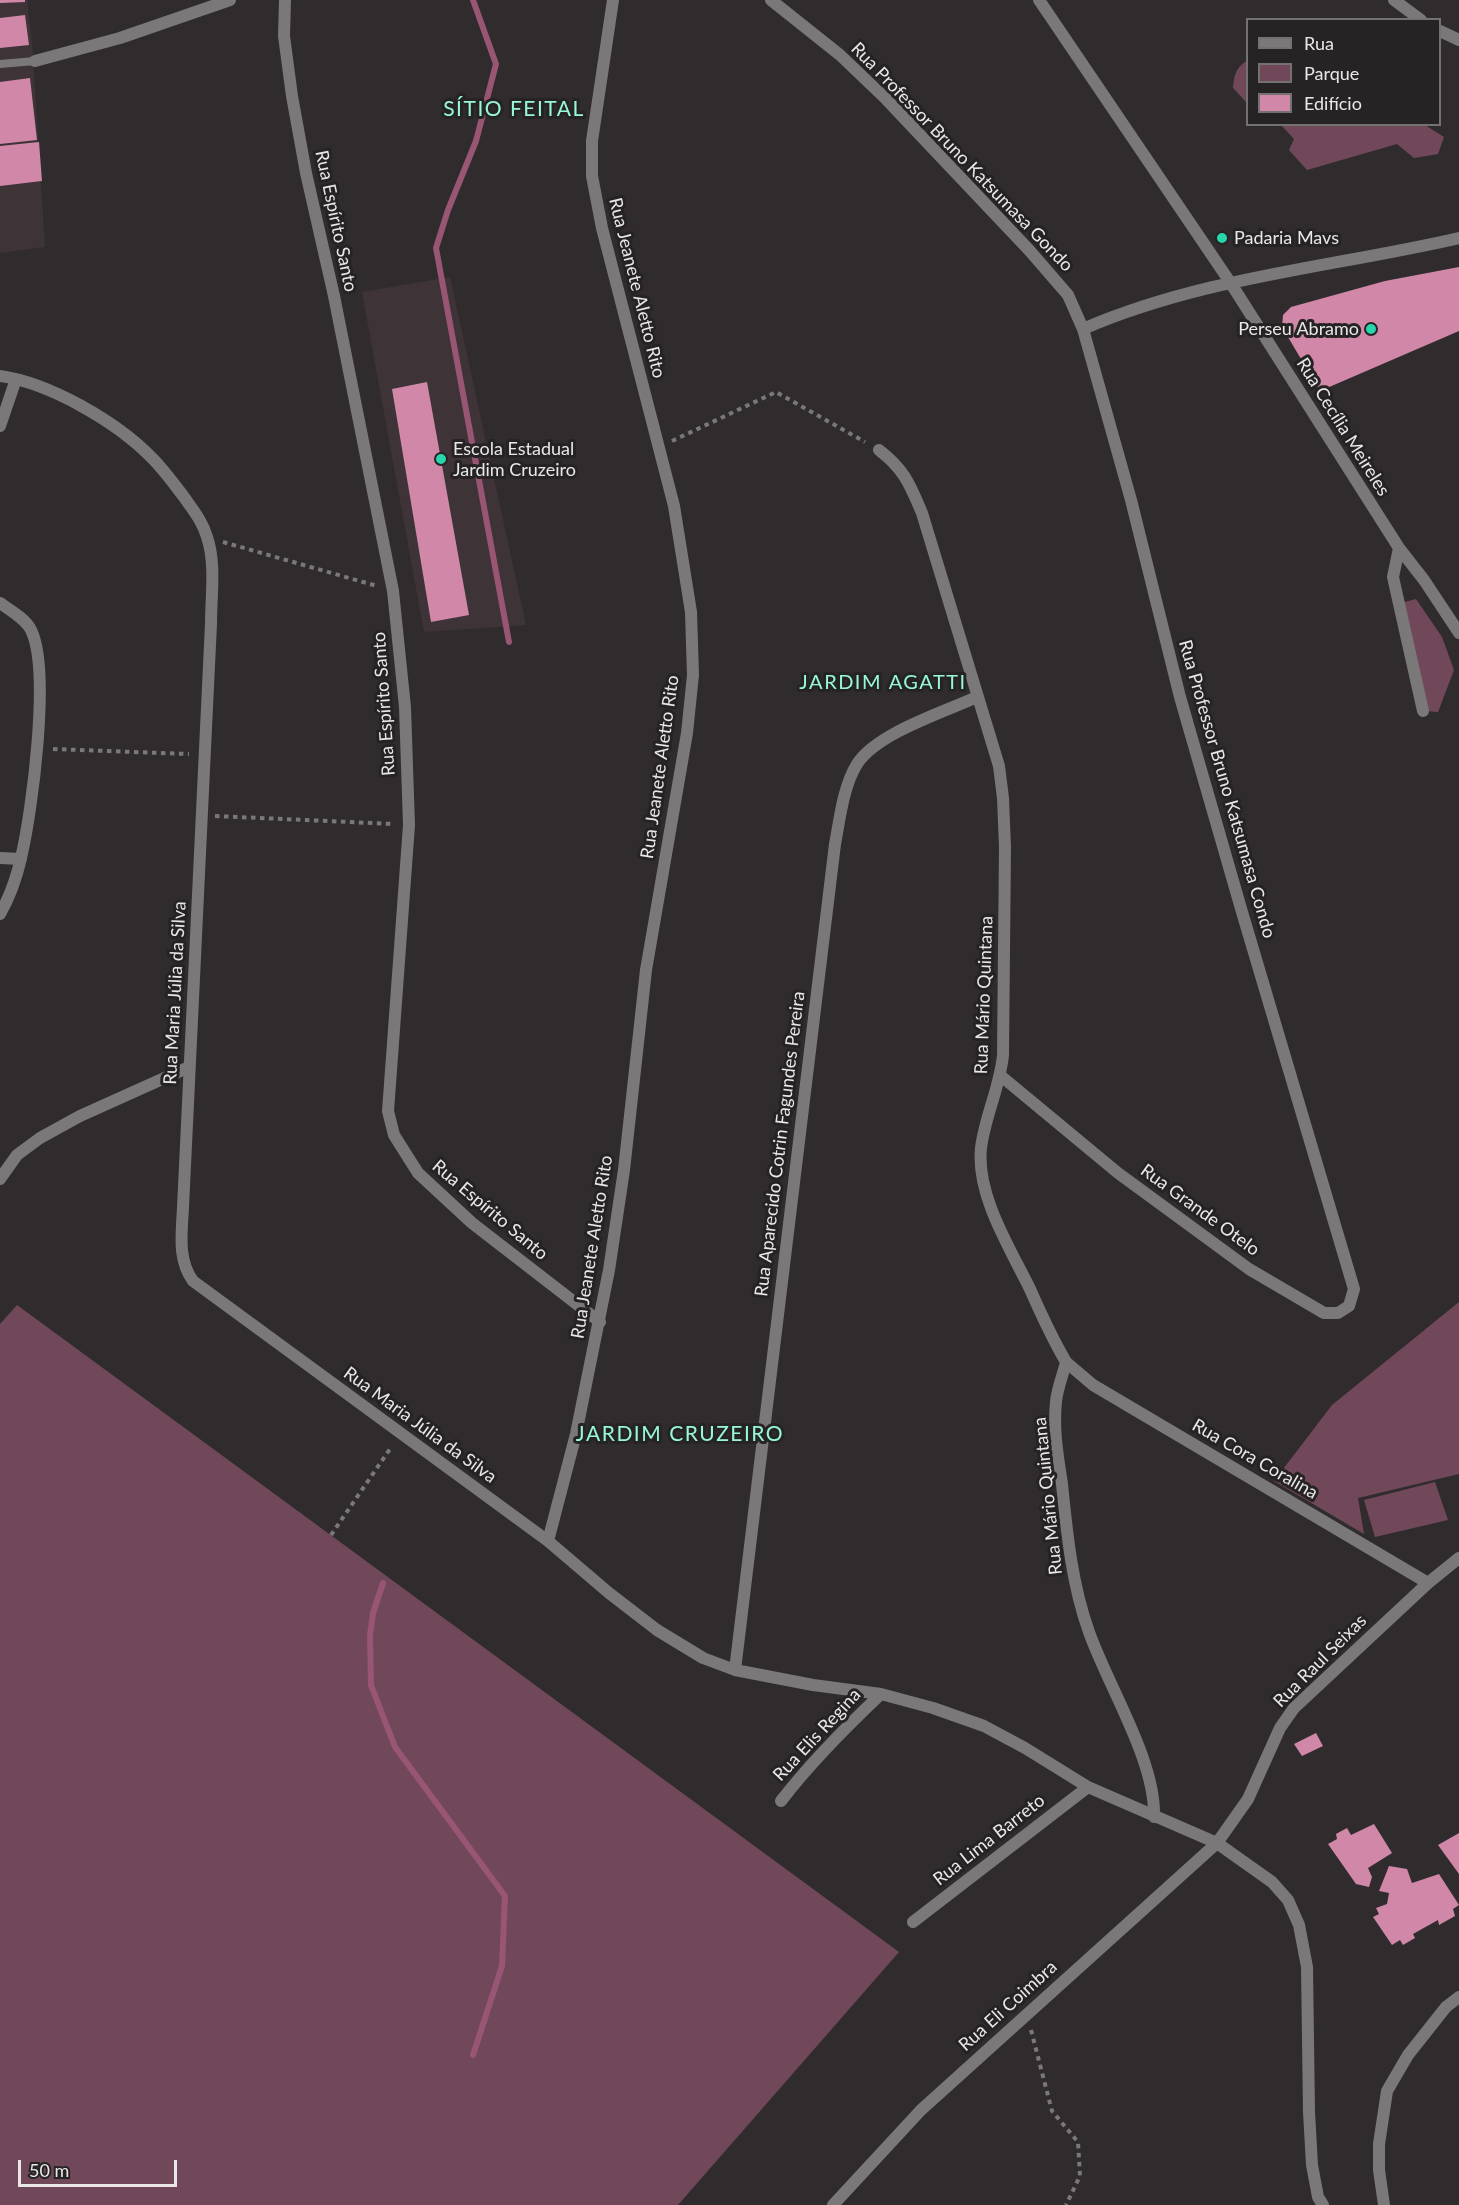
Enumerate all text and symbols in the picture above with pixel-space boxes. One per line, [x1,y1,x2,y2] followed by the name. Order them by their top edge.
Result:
[1246,18,1441,126] legend
[1304,32,1334,54] text: Rua
[846,38,1078,276] street label: Rua Professor Bruno Katsumasa Gondo
[1304,62,1359,84] text: Parque
[1304,92,1362,114] text: Edifício
[443,96,585,122] district label: SÍTIO FEITAL
[310,148,362,294] street label: Rua Espírito Santo
[604,196,670,380] street label: Rua Jeanete Aletto Rito
[1234,227,1339,249] place label: Padaria Mavs
[1215,231,1229,245] marker: Padaria Mavs
[1238,318,1359,340] place label: Perseu Abramo
[1364,322,1378,336] marker: Perseu Abramo
[1292,354,1394,500] street label: Rua Cecília Meireles
[453,438,576,480] place label: Escola Estadual Jardim Cruzeiro
[434,452,448,466] marker: Escola Estadual Jardim Cruzeiro
[368,631,400,777] street label: Rua Espírito Santo
[1174,637,1280,941] street label: Rua Professor Bruno Katsumasa Condo
[799,671,967,695] district label: JARDIM AGATTI
[636,674,684,860] street label: Rua Jeanete Aletto Rito
[159,901,191,1085] street label: Rua Maria Júlia da Silva
[970,915,998,1075] street label: Rua Mário Quintana
[751,990,809,1298] street label: Rua Aparecido Cotrin Fagundes Pereira
[567,1154,617,1340] street label: Rua Jeanete Aletto Rito
[428,1155,552,1265] street label: Rua Espírito Santo
[1136,1160,1264,1260] street label: Rua Grande Otelo
[339,1362,501,1488] street label: Rua Maria Júlia da Silva
[1188,1414,1322,1504] street label: Rua Cora Coralina
[1029,1416,1067,1576] street label: Rua Mário Quintana
[576,1421,784,1447] district label: JARDIM CRUZEIRO
[1269,1610,1371,1712] street label: Rua Raul Seixas
[769,1684,865,1786] street label: Rua Elis Regina
[929,1790,1049,1890] street label: Rua Lima Barreto
[954,1956,1062,2056] street label: Rua Eli Coimbra
[21,2148,180,2186] scale bar
[29,2159,69,2181] text: 50 m

